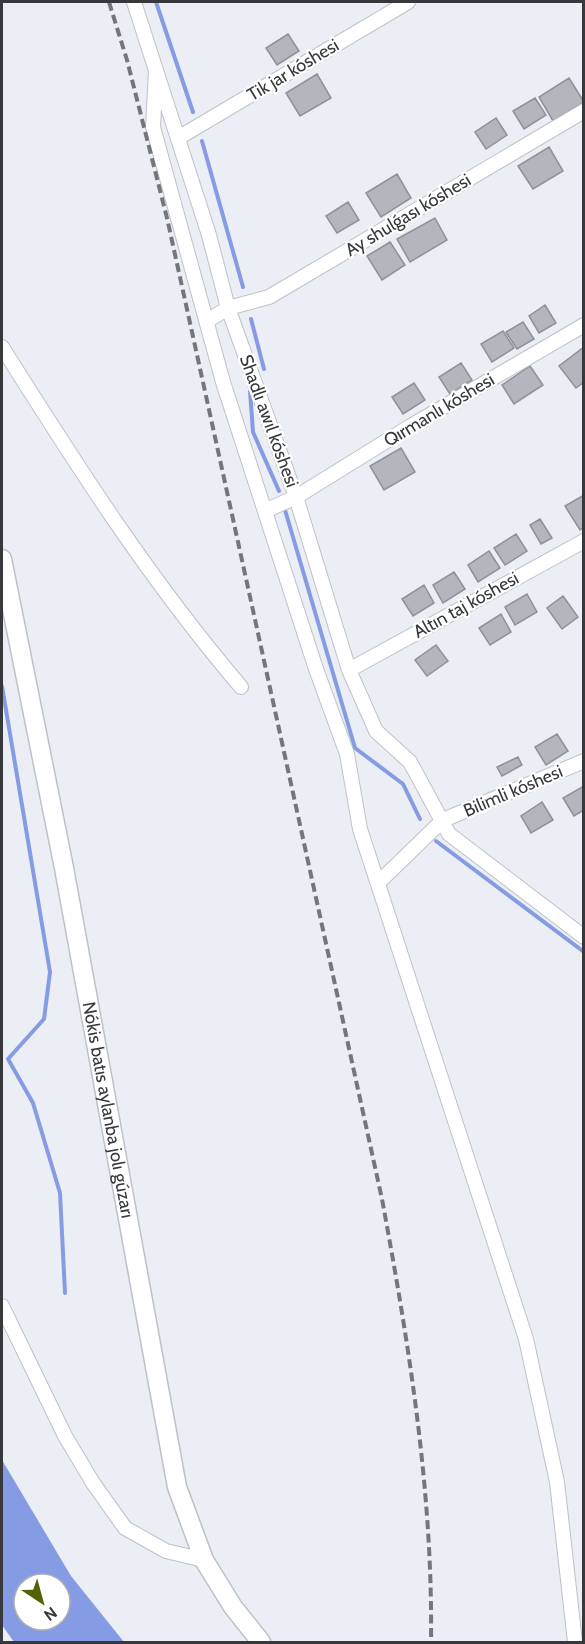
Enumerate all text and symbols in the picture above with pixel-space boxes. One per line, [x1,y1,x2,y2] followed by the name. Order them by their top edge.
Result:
[243,34,343,106] street label: Tik jar kóshesi
[341,169,475,261] street label: Ay shulǵası kóshesi
[235,352,303,490] street label: Shadlı awıl kóshesi
[380,368,498,452] street label: Qırmanlı kóshesi
[410,567,522,643] street label: Altın taj kóshesi
[460,760,566,822] street label: Bilimli kóshesi
[78,1000,139,1220] street label: Nókis batıs aylanba jolı gúzarı
[12,1572,72,1632] north arrow
[40,1603,61,1625] text: N

